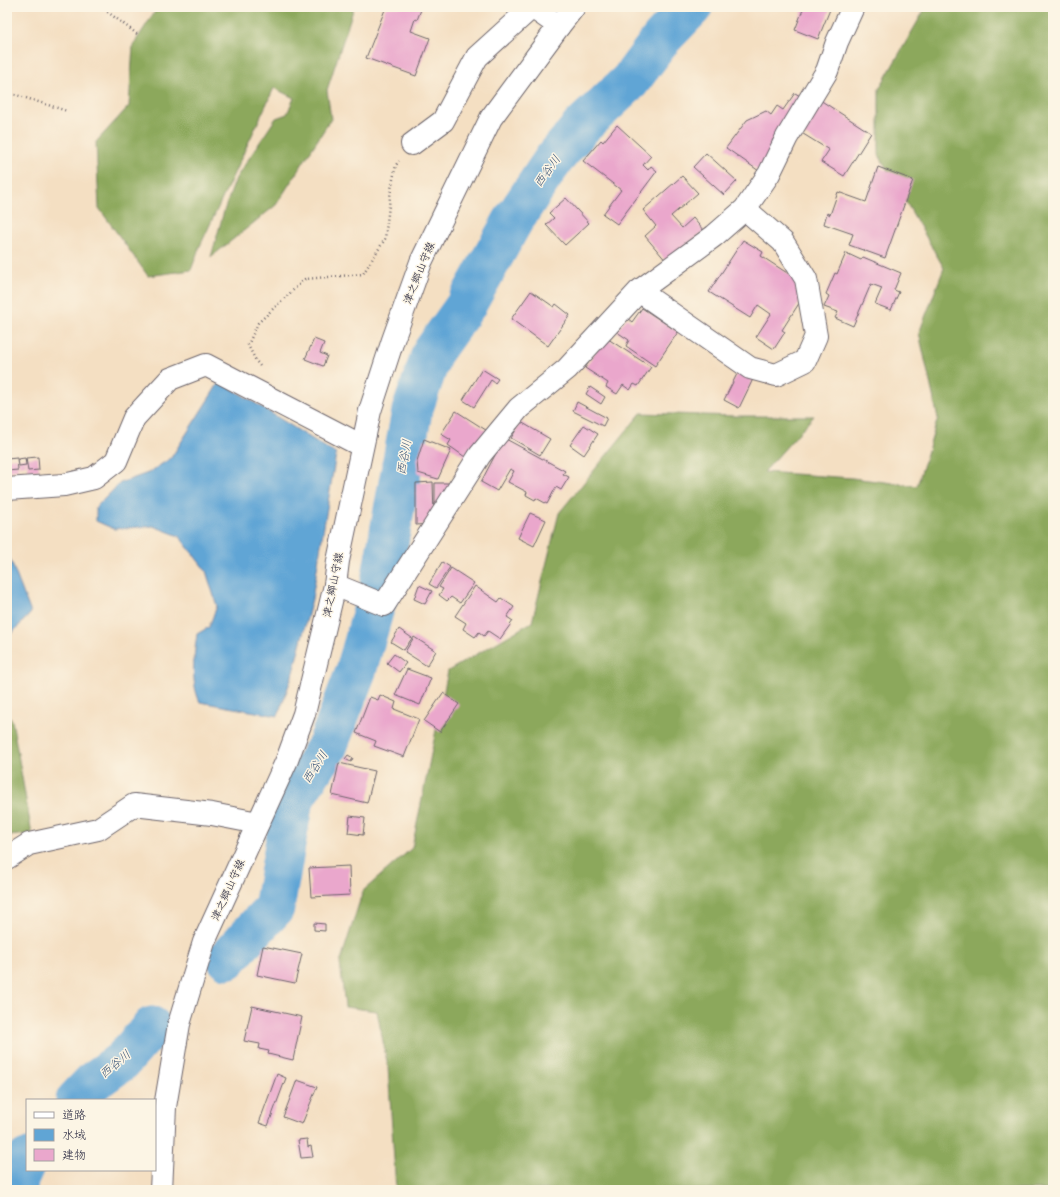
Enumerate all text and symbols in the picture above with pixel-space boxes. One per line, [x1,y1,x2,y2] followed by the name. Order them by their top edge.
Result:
[530,152,564,190] water label: 西谷川
[400,240,438,306] street label: 津之郷山守線
[393,438,415,476] water label: 西谷川
[319,551,347,619] street label: 津之郷山守線
[298,748,332,786] water label: 西谷川
[208,857,248,923] street label: 津之郷山守線
[96,1046,134,1082] water label: 西谷川
[26,1099,156,1171] legend
[62,1107,86,1123] text: 道路
[62,1127,86,1143] text: 水域
[62,1147,86,1163] text: 建物

